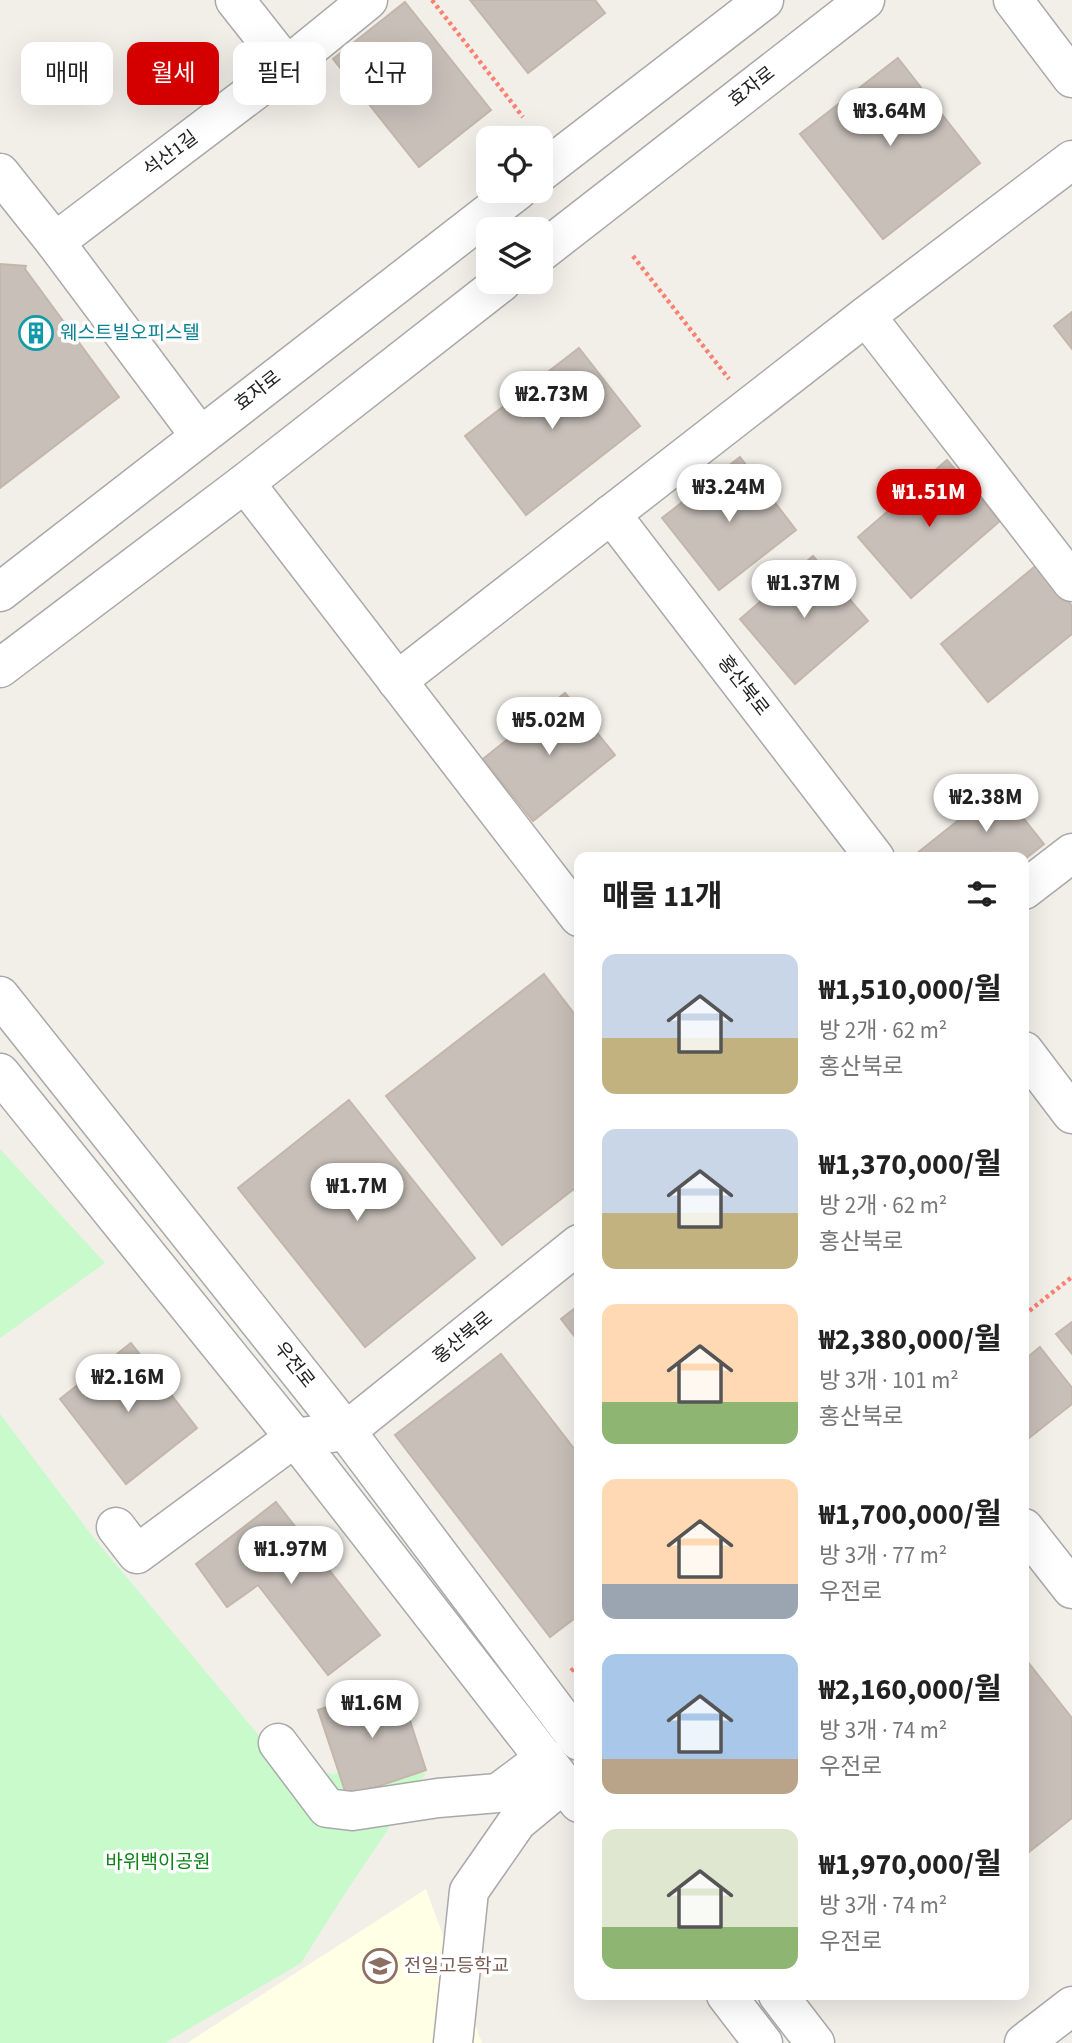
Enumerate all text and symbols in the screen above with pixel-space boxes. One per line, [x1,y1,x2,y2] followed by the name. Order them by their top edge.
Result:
[21,42,113,105] chip: 매매
[127,42,219,105] chip: 월세
[233,42,326,105] chip: 필터
[340,42,432,105] chip: 신규
[723,60,781,114] street label: 효자로
[833,88,947,148] pin: ₩3.64M
[853,94,927,127] text: ₩3.64M
[138,125,204,183] street label: 석산1길
[476,126,553,294] map controls
[476,126,553,203] button: locate
[476,217,553,294] button: layers
[17,314,55,352] building icon: 웨스트빌오피스텔
[60,320,200,347] place label: 웨스트빌오피스텔
[229,364,287,418] street label: 효자로
[495,372,609,431] pin: ₩2.73M
[515,377,589,410] text: ₩2.73M
[672,464,786,524] pin: ₩3.24M
[692,470,766,503] text: ₩3.24M
[872,470,986,529] pin: ₩1.51M
[892,475,966,508] text: ₩1.51M
[747,560,861,620] pin: ₩1.37M
[767,566,841,599] text: ₩1.37M
[711,650,775,722] street label: 홍산북로
[492,698,606,757] pin: ₩5.02M
[512,703,586,736] text: ₩5.02M
[929,774,1043,834] pin: ₩2.38M
[949,780,1023,813] text: ₩2.38M
[602,875,722,918] text: 매물 11개
[963,875,1001,913] icon: filters
[819,968,1002,1011] text: ₩1,510,000/월
[658,982,742,1066] icon: home
[819,1014,947,1047] text: 방 2개 · 62 m²
[819,1050,904,1083] text: 홍산북로
[819,1143,1002,1186] text: ₩1,370,000/월
[658,1157,742,1241] icon: home
[308,1164,406,1223] pin: ₩1.7M
[327,1169,387,1202] text: ₩1.7M
[819,1189,947,1222] text: 방 2개 · 62 m²
[819,1225,904,1258] text: 홍산북로
[427,1306,499,1370] street label: 홍산북로
[819,1318,1002,1361] text: ₩2,380,000/월
[658,1332,742,1416] icon: home
[267,1336,321,1394] street label: 우전로
[71,1354,185,1414] pin: ₩2.16M
[91,1360,165,1393] text: ₩2.16M
[819,1364,959,1397] text: 방 3개 · 101 m²
[819,1400,904,1433] text: 홍산북로
[819,1493,1002,1536] text: ₩1,700,000/월
[658,1507,742,1591] icon: home
[234,1526,348,1586] pin: ₩1.97M
[254,1532,328,1565] text: ₩1.97M
[819,1539,947,1572] text: 방 3개 · 77 m²
[819,1575,882,1608] text: 우전로
[819,1668,1002,1711] text: ₩2,160,000/월
[323,1680,421,1740] pin: ₩1.6M
[658,1682,742,1766] icon: home
[342,1686,402,1719] text: ₩1.6M
[819,1714,947,1747] text: 방 3개 · 74 m²
[819,1750,882,1783] text: 우전로
[819,1843,1002,1886] text: ₩1,970,000/월
[106,1849,210,1876] park label: 바위백이공원
[658,1857,742,1941] icon: home
[819,1889,947,1922] text: 방 3개 · 74 m²
[819,1925,882,1958] text: 우전로
[361,1947,399,1985] school or university icon: 전일고등학교
[404,1953,509,1980] place label: 전일고등학교

